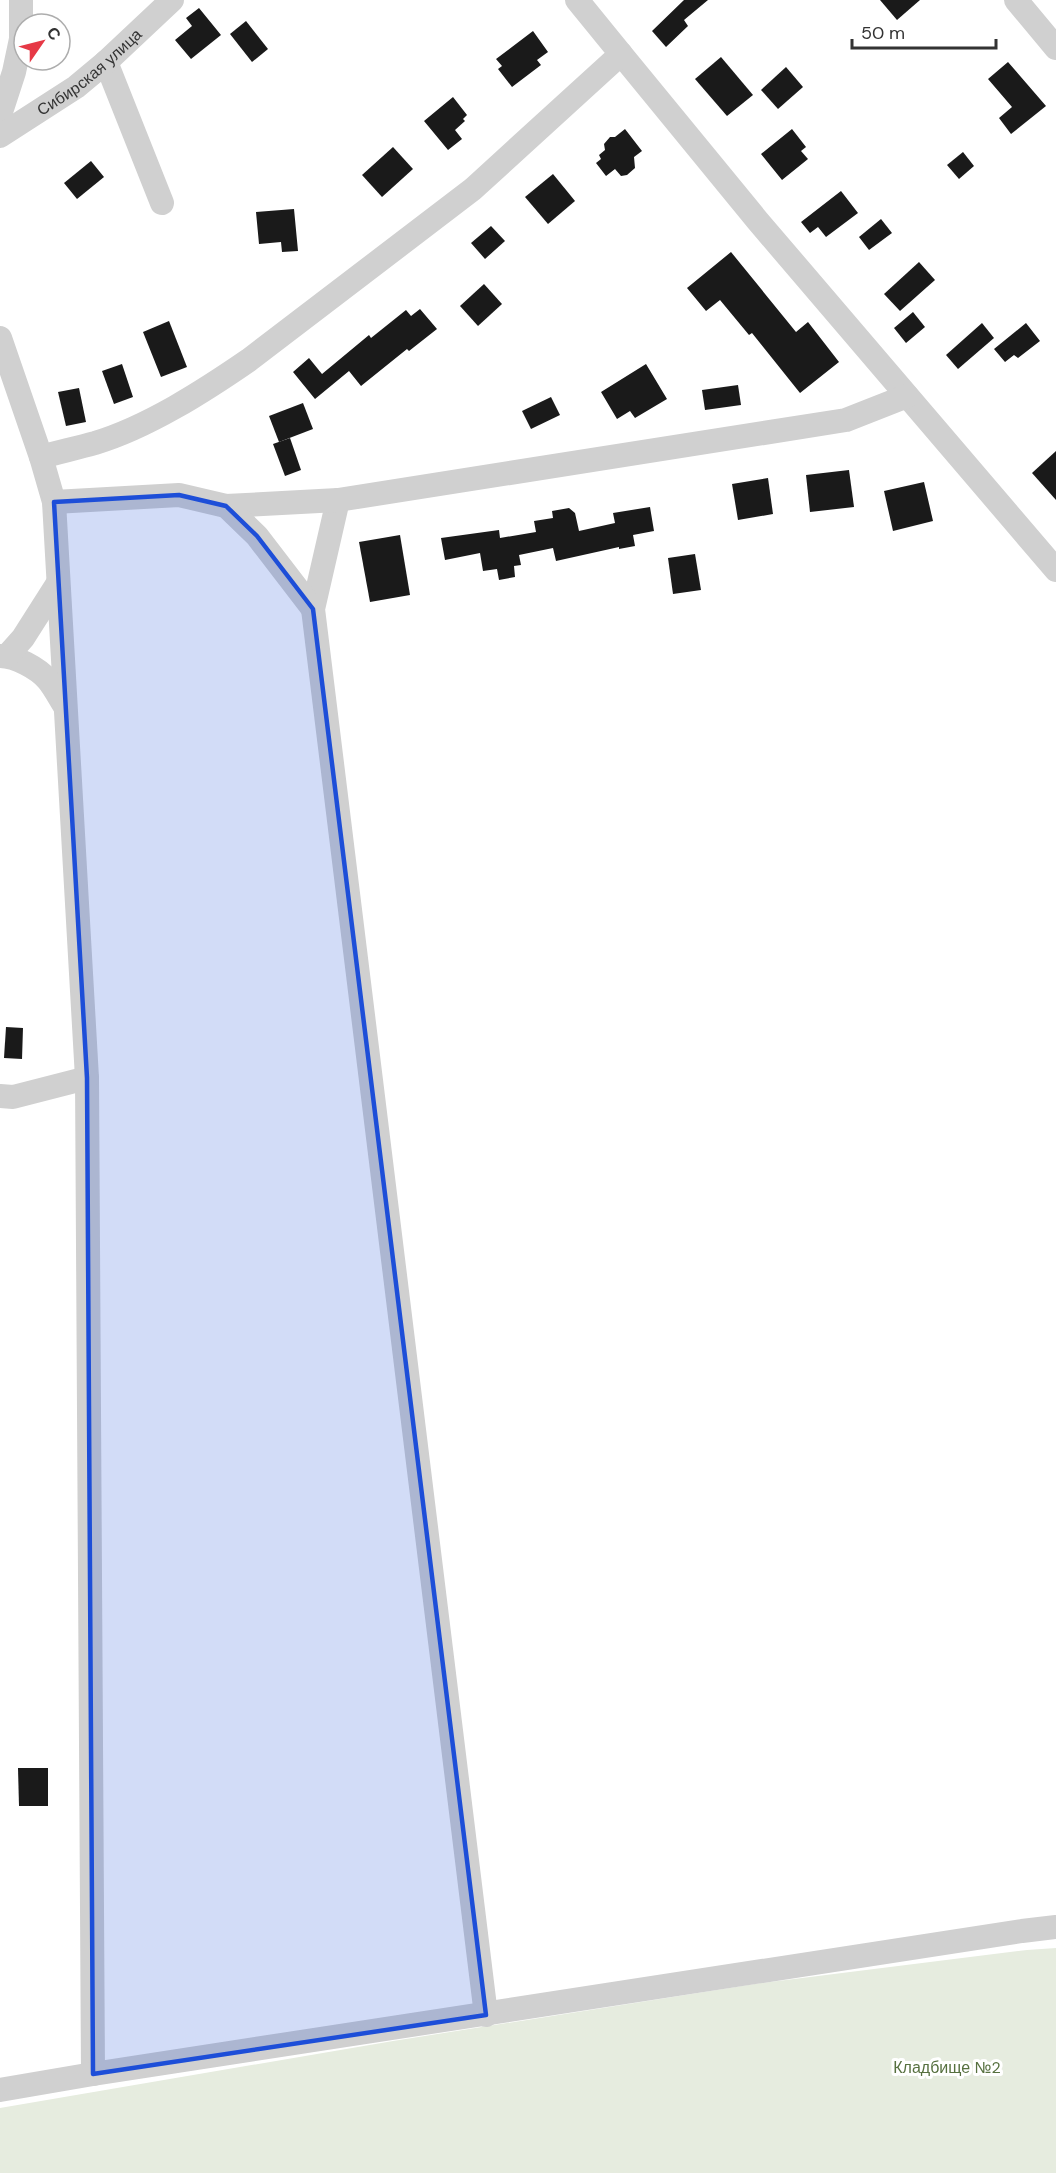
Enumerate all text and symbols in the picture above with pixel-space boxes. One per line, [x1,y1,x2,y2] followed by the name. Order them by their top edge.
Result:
[12,12,72,72] north arrow
[852,12,996,50] scale bar
[861,21,905,45] text: 50 m
[31,24,145,118] street label: Сибирская улица
[893,2057,1001,2078] park label: Кладбище №2

